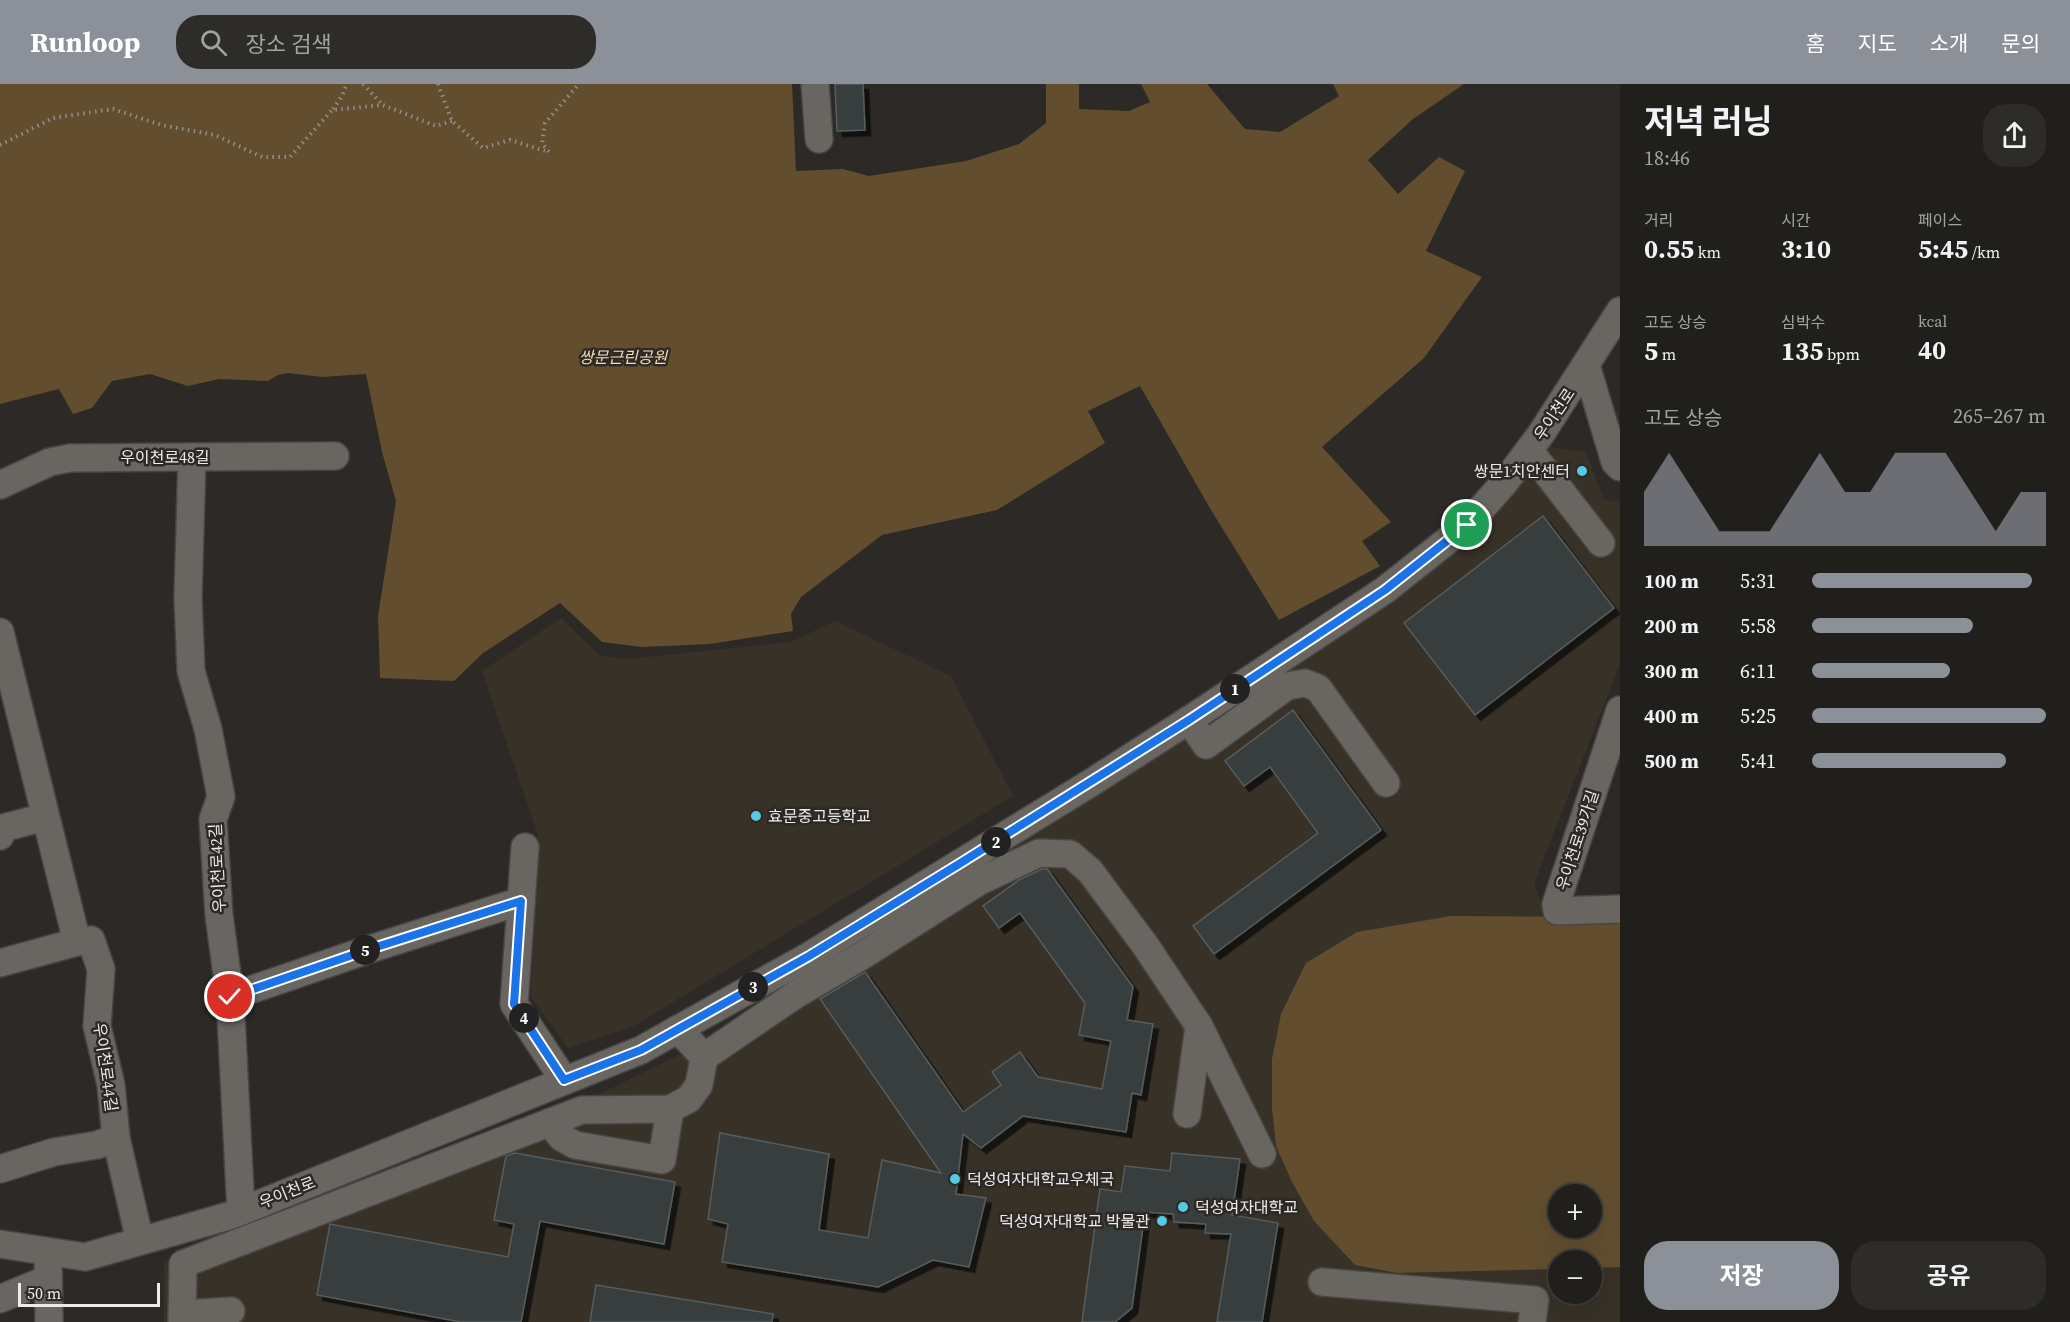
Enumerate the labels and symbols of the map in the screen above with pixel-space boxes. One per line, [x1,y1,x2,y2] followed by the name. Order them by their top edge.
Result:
[579,346,668,368] park label: 쌍문근린공원
[1528,383,1580,445] street label: 우이천로
[120,446,210,468] street label: 우이천로48길
[1474,460,1570,482] place label: 쌍문1치안센터
[1575,464,1589,478] marker: 쌍문1치안센터
[1441,499,1492,550] pin
[1220,674,1250,704] pin: 1
[1550,787,1604,893] street label: 우이천로39가길
[768,805,871,827] place label: 효문중고등학교
[749,809,763,823] marker: 효문중고등학교
[204,823,230,913] street label: 우이천로42길
[981,827,1011,857] pin: 2
[350,935,380,965] pin: 5
[204,971,255,1022] pin
[738,972,768,1002] pin: 3
[509,1003,539,1033] pin: 4
[89,1021,123,1113] street label: 우이천로44길
[967,1168,1114,1190] place label: 덕성여자대학교우체국
[256,1171,319,1213] street label: 우이천로
[948,1172,962,1186] marker: 덕성여자대학교우체국
[1195,1196,1298,1218] place label: 덕성여자대학교
[1176,1200,1190,1214] marker: 덕성여자대학교
[999,1210,1150,1232] place label: 덕성여자대학교 박물관
[1155,1214,1169,1228] marker: 덕성여자대학교 박물관
[18,1280,160,1308] scale bar

